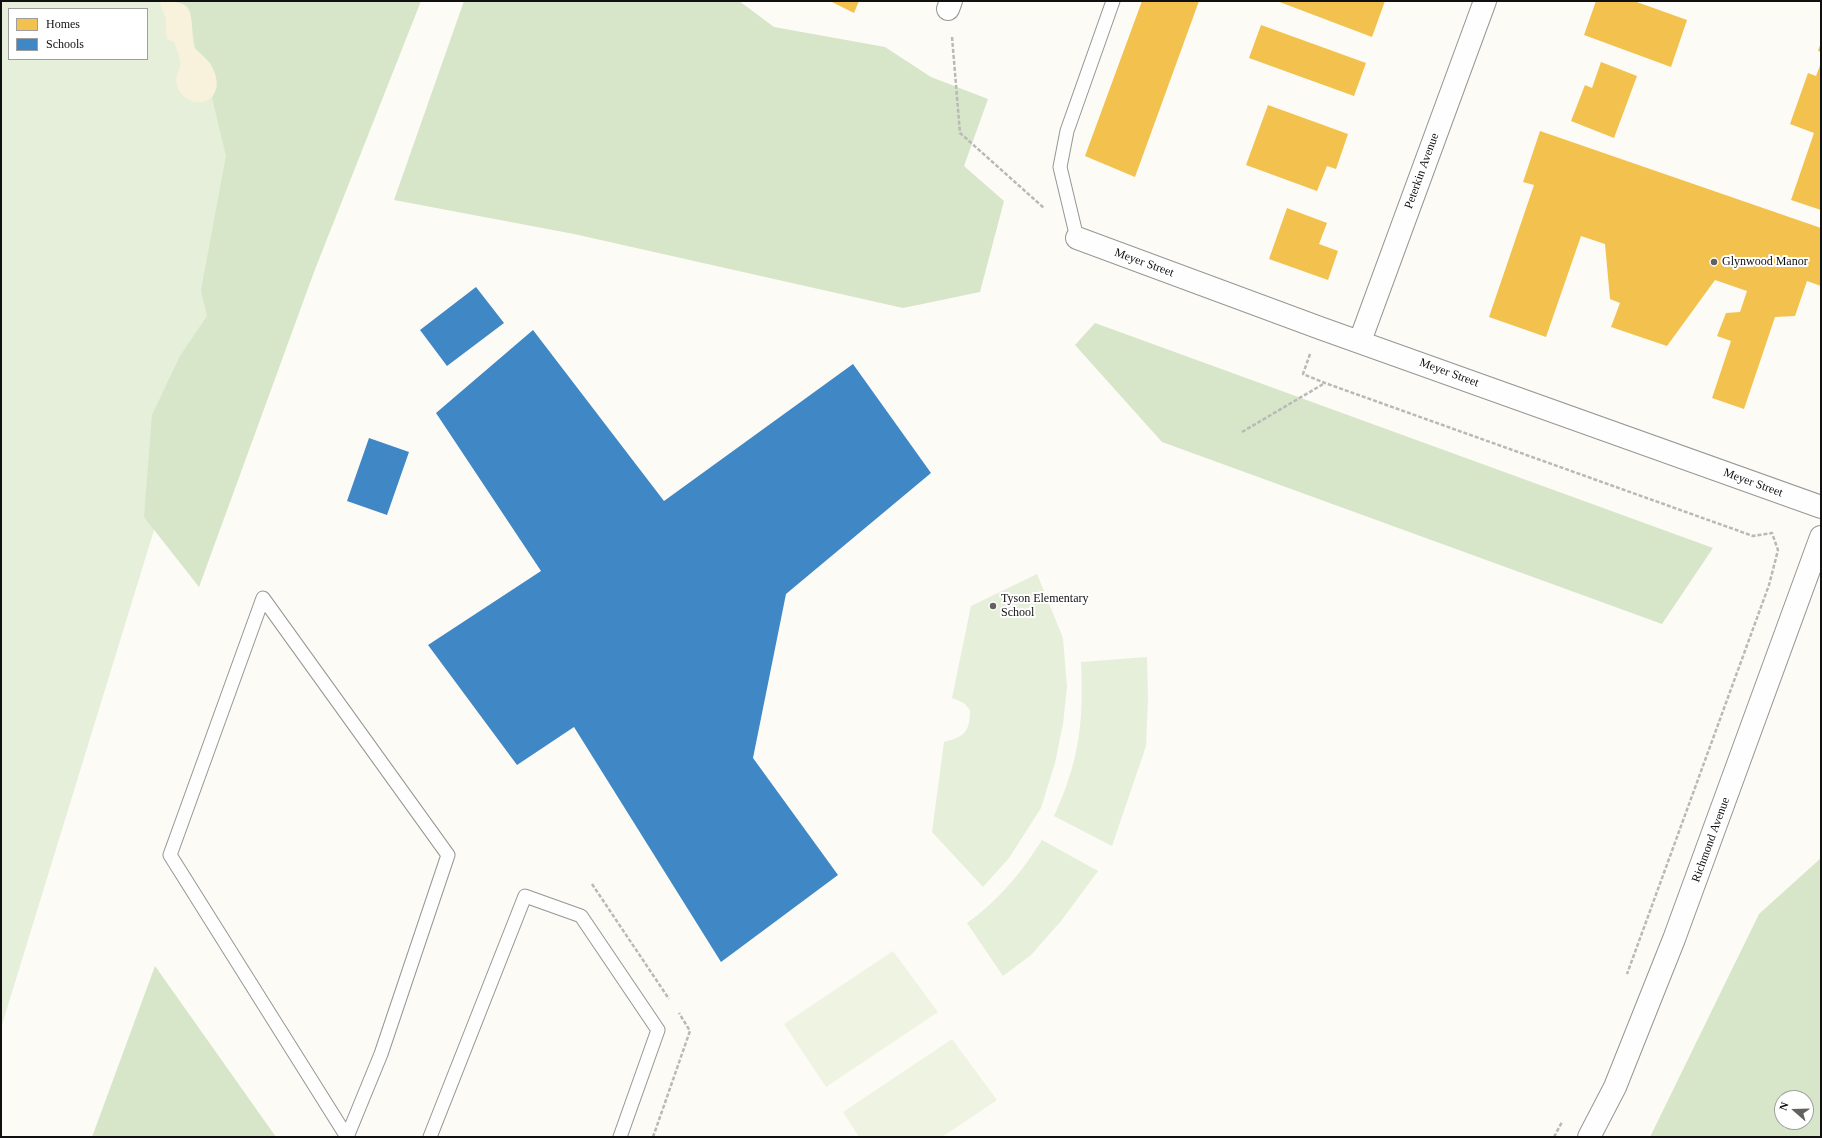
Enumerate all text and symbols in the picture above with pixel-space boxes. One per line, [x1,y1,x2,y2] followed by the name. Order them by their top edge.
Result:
[8,8,148,60] legend
[46,17,80,31] text: Homes
[46,37,84,51] text: Schools
[1402,131,1442,211] street label: Peterkin Avenue
[1112,246,1176,280] street label: Meyer Street
[1722,255,1808,269] place label: Glynwood Manor
[1709,257,1719,267] marker: Glynwood Manor
[1417,356,1481,390] street label: Meyer Street
[1721,466,1785,500] street label: Meyer Street
[1001,592,1088,620] place label: Tyson Elementary School
[988,601,998,611] marker: Tyson Elementary School
[1689,796,1733,884] street label: Richmond Avenue
[1774,1090,1814,1130] north arrow
[1777,1100,1791,1112] text: N

